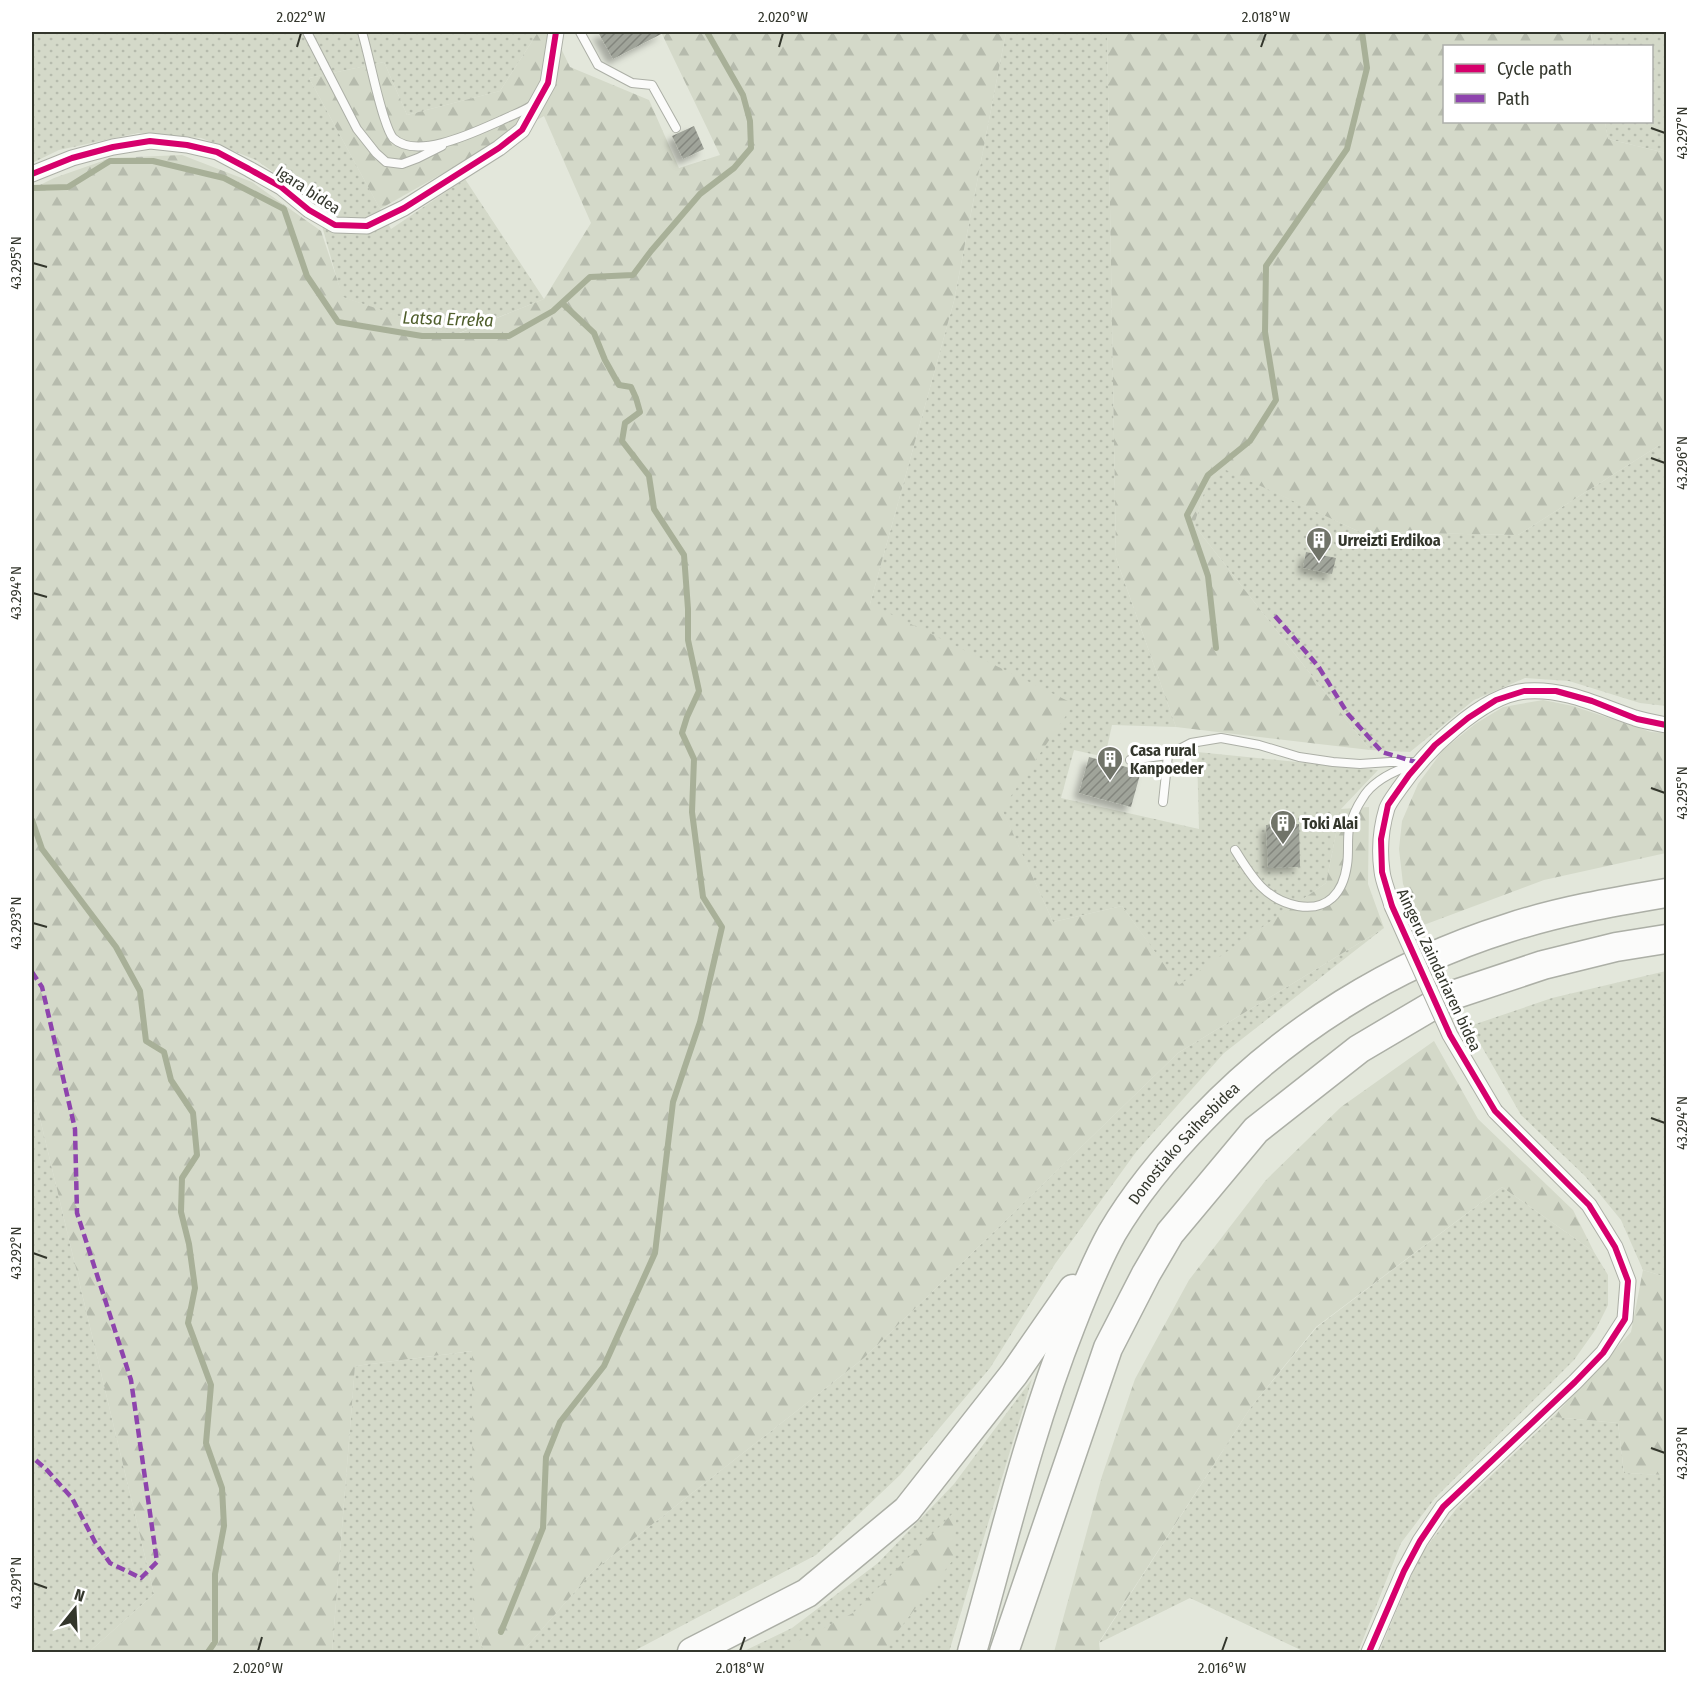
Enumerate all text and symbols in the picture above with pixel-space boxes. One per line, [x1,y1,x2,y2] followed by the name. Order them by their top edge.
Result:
[277,8,325,26] text: 2.022°W
[758,8,808,26] text: 2.020°W
[1242,8,1290,26] text: 2.018°W
[1443,45,1653,123] legend
[1497,58,1572,80] text: Cycle path
[1497,88,1530,110] text: Path
[1673,107,1691,159] text: 43.297°N
[272,162,344,218] street label: Igara bidea
[7,236,25,290] text: 43.295°N
[402,306,494,332] water label: Latsa Erreka
[1673,436,1691,490] text: 43.296°N
[1304,525,1334,563] building icon: Urreizti Erdikoa
[1338,531,1441,550] place label: Urreizti Erdikoa
[7,566,25,620] text: 43.294°N
[1130,741,1204,778] place label: Casa rural Kanpoeder
[1095,744,1125,782] building icon: Casa rural Kanpoeder
[1673,766,1691,820] text: 43.295°N
[1268,808,1298,846] building icon: Toki Alai
[1302,814,1358,833] place label: Toki Alai
[1393,886,1485,1054] street label: Aingeru Zaindariaren bidea
[7,896,25,950] text: 43.293°N
[1124,1078,1243,1208] street label: Donostiako Saihesbidea
[1673,1096,1691,1150] text: 43.294°N
[7,1226,25,1280] text: 43.292°N
[1673,1426,1691,1480] text: 43.293°N
[7,1557,25,1609] text: 43.291°N
[45,1579,105,1639] north arrow
[72,1585,87,1606] text: N
[233,1659,283,1677] text: 2.020°W
[716,1659,764,1677] text: 2.018°W
[1198,1659,1246,1677] text: 2.016°W

